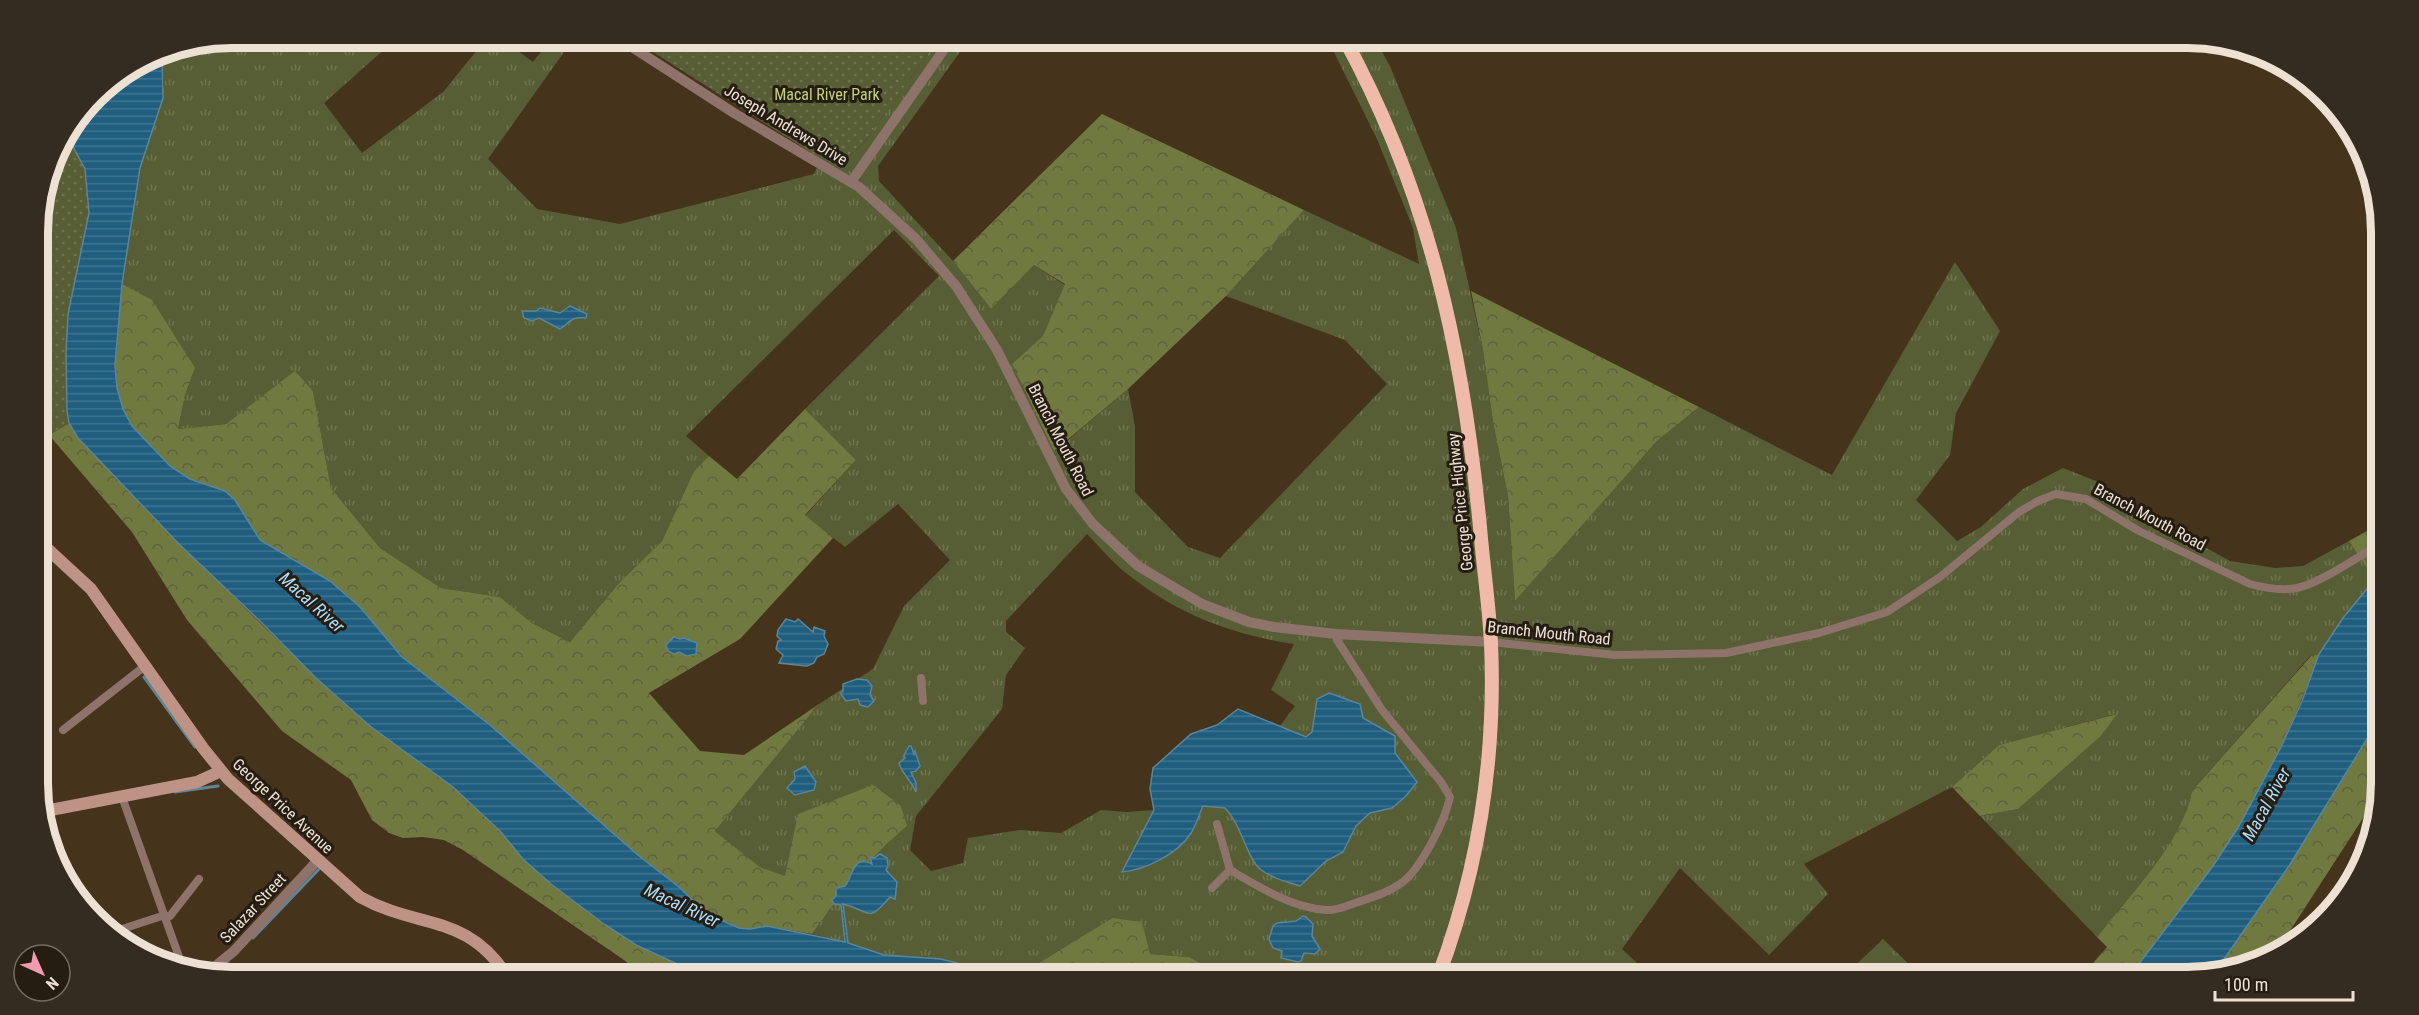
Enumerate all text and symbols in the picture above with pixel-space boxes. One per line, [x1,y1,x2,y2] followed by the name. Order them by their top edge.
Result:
[721,81,851,169] street label: Joseph Andrews Drive
[774,85,881,104] park label: Macal River Park
[1024,381,1098,499] street label: Branch Mouth Road
[1443,432,1477,572] street label: George Price Highway
[2091,480,2209,554] street label: Branch Mouth Road
[275,567,349,637] water label: Macal River
[1487,617,1611,649] street label: Branch Mouth Road
[229,754,337,858] street label: George Price Avenue
[2237,763,2295,844] water label: Macal River
[216,869,290,947] street label: Salazar Street
[641,879,723,932] water label: Macal River
[12,943,72,1003] north arrow
[2215,964,2353,1002] scale bar
[42,973,62,993] text: N
[2224,974,2268,995] text: 100 m

